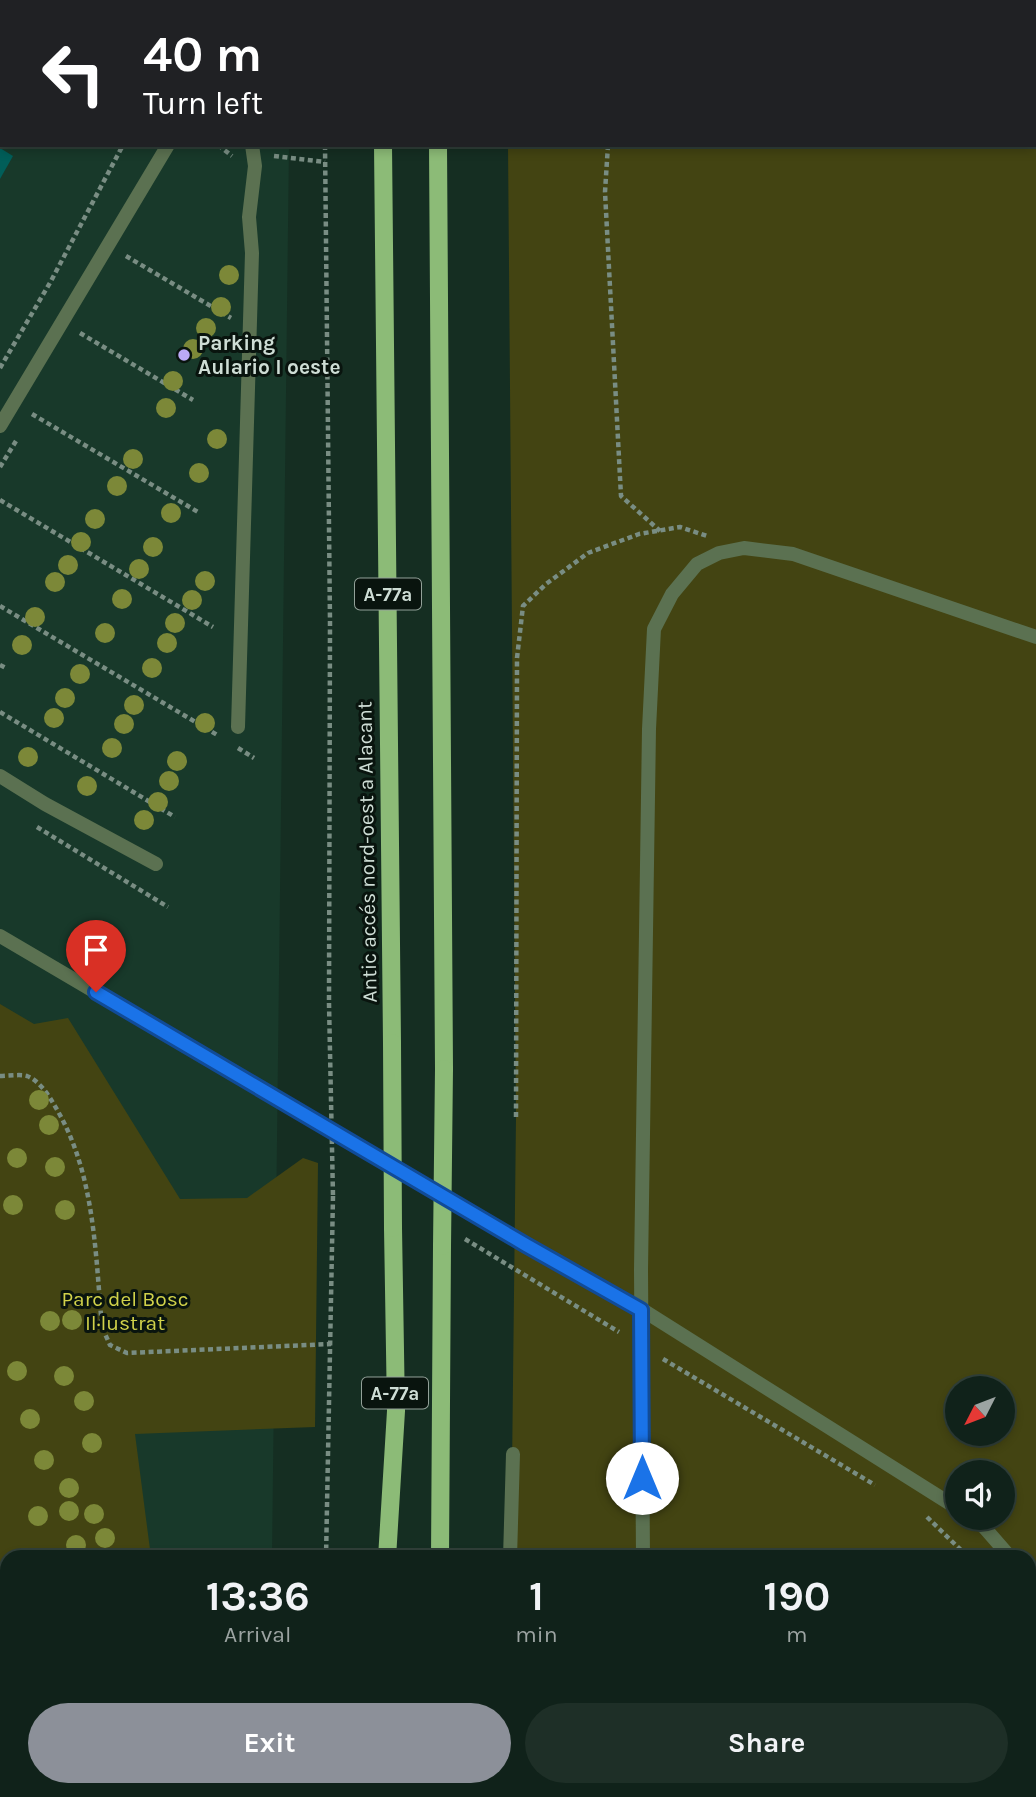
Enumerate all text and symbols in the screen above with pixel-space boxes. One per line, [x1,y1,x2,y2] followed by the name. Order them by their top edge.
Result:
[143,26,262,83] text: 40 m
[28,28,119,119] icon: left
[143,85,263,122] text: Turn left
[198,331,341,379] place label: Parking Aulario I oeste
[176,347,192,363] marker: Parking Aulario I oeste
[355,579,421,610] road number: A-77a
[352,701,382,1003] street label: Antic accés nord-oest a Alacant
[66,920,126,992] pin
[77,931,115,969] icon: arrive
[61,1287,189,1335] park label: Parc del Bosc Il·lustrat
[945,1376,1015,1446] north arrow
[945,1376,1015,1530] map controls
[362,1378,428,1408] road number: A-77a
[605,1441,679,1515] position arrow
[945,1460,1015,1530] button: sound
[206,1571,310,1621] text: 13:36
[529,1571,544,1621] text: 1
[763,1571,830,1621] text: 190
[224,1621,291,1648] text: Arrival
[515,1621,558,1648] text: min
[786,1621,808,1648] text: m
[28,1703,511,1783] button: Exit
[525,1703,1008,1783] button: Share

